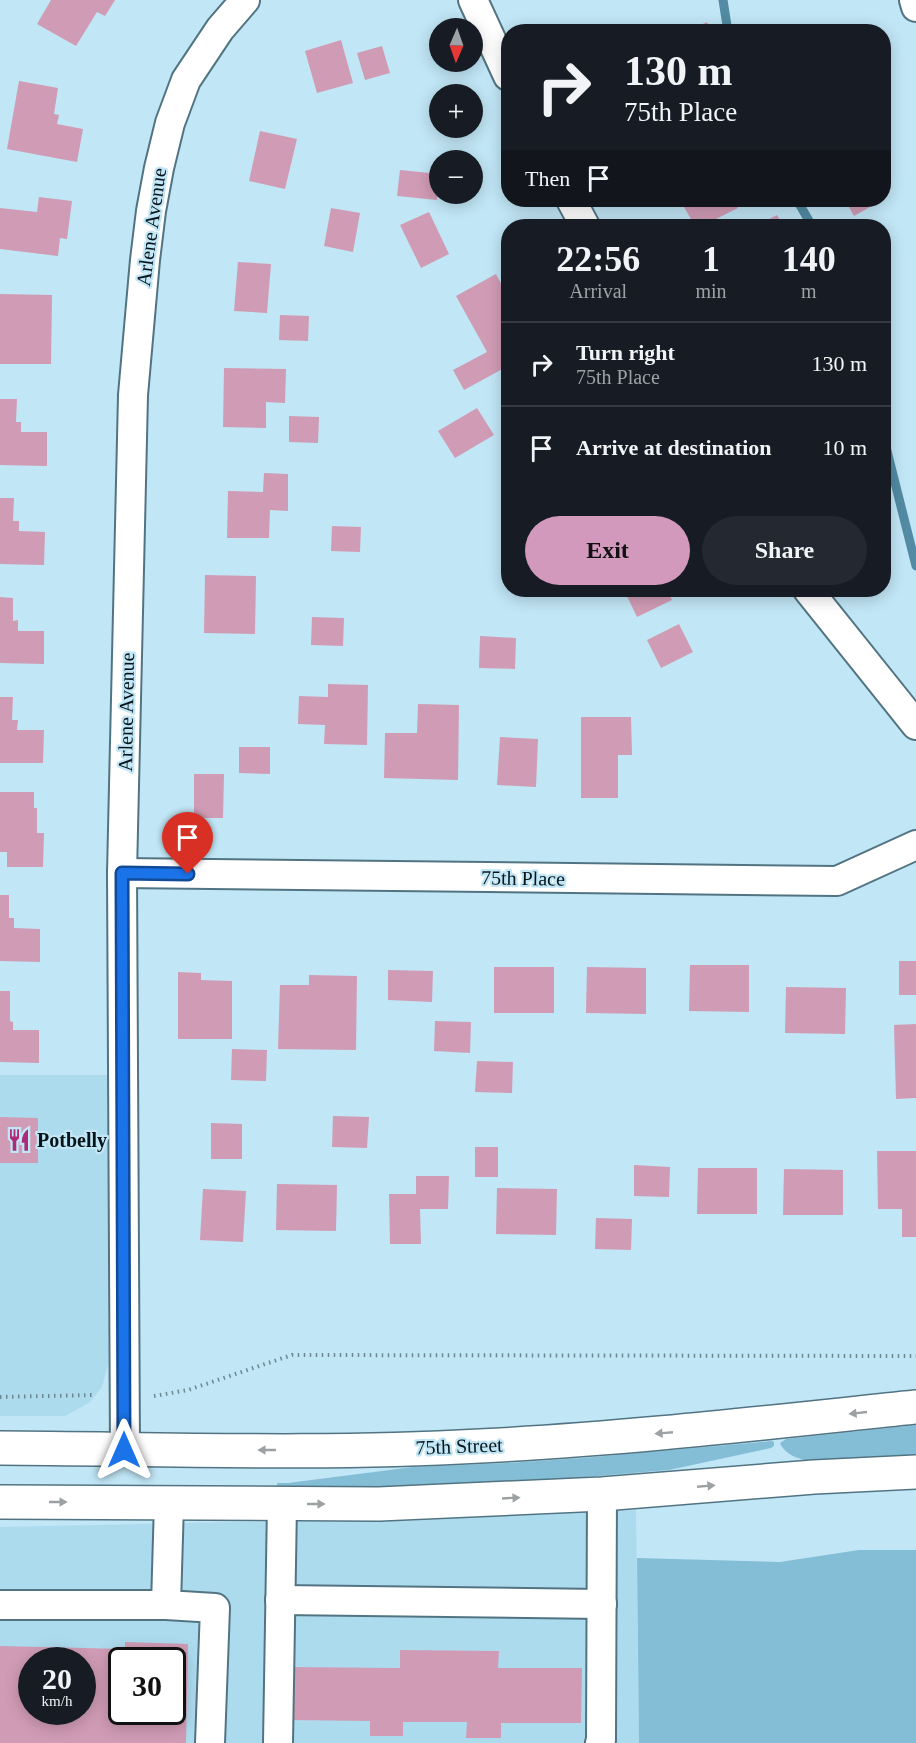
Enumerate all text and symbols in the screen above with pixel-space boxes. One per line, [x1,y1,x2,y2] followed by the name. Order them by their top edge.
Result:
[429,18,483,72] north arrow
[429,18,483,204] map controls
[525,48,603,126] icon: right
[624,48,733,94] text: 130 m
[429,84,483,138] button: +
[624,97,737,127] text: 75th Place
[429,150,483,204] button: −
[582,162,615,195] icon: arrive
[132,166,170,287] street label: Arlene Avenue
[525,166,570,191] text: Then
[556,239,640,279] text: 22:56
[702,239,720,279] text: 1
[782,239,836,279] text: 140
[569,280,627,302] text: Arrival
[695,280,727,302] text: min
[801,280,817,302] text: m
[576,340,675,365] text: Turn right
[525,348,558,381] icon: right
[811,351,867,376] text: 130 m
[576,366,660,388] text: 75th Place
[525,432,558,465] icon: arrive
[576,435,772,460] text: Arrive at destination
[822,435,867,460] text: 10 m
[525,516,690,585] button: Exit
[702,516,867,585] button: Share
[114,652,138,772] street label: Arlene Avenue
[162,812,213,874] pin
[171,821,204,854] icon: arrive
[481,866,565,890] street label: 75th Place
[6,1127,32,1153] restaurant icon: Potbelly
[37,1129,107,1152] place label: Potbelly
[848,1408,867,1418] one-way arrow
[92,1418,156,1482] position arrow
[654,1428,673,1438] one-way arrow
[415,1433,503,1459] street label: 75th Street
[257,1445,276,1455] one-way arrow
[696,1481,715,1491] one-way arrow
[502,1494,521,1503] one-way arrow
[49,1497,68,1507] one-way arrow
[307,1499,326,1509] one-way arrow
[108,1647,186,1725] speed limit sign: 30
[42,1662,72,1695] text: 20
[42,1693,72,1709] text: km/h

